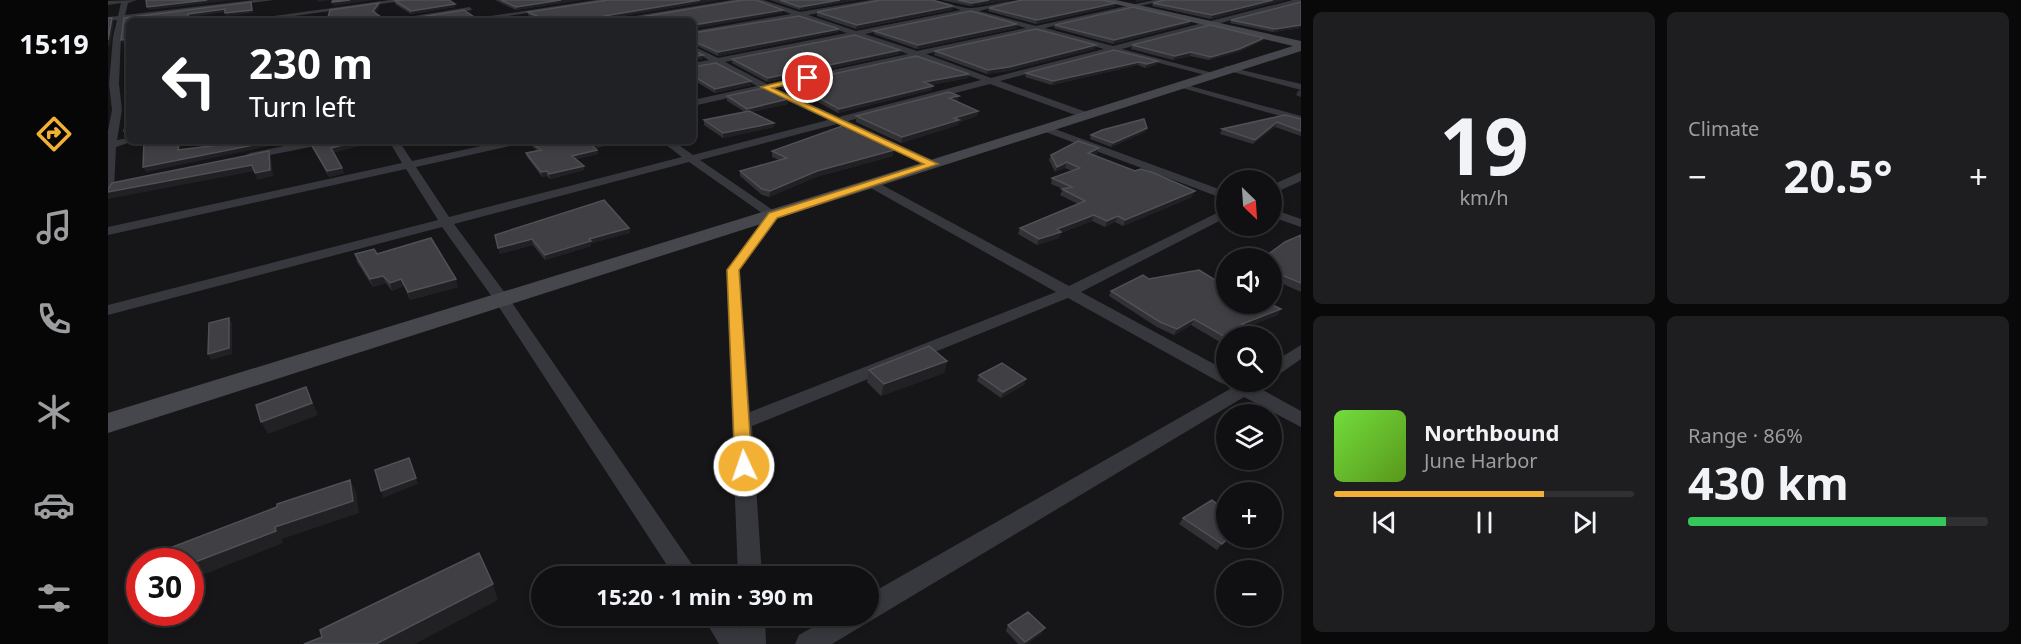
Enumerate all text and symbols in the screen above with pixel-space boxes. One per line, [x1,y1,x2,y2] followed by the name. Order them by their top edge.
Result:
[19,25,89,62] text: 15:19
[249,34,373,91] text: 230 m
[150,42,228,120] icon: left
[782,52,833,103] pin
[791,61,824,94] icon: arrive
[249,88,355,125] text: Turn left
[1439,92,1529,198] text: 19
[33,113,75,155] icon: directions
[1688,115,1759,142] text: Climate
[1784,145,1892,206] text: 20.5°
[1688,154,1707,199] text: −
[1969,154,1988,199] text: +
[1216,170,1282,236] north arrow
[1216,170,1282,626] map controls
[1459,184,1509,211] text: km/h
[33,206,75,248] icon: music
[1216,248,1282,314] button: sound
[33,298,75,340] icon: phone
[1216,326,1282,392] button: search
[33,391,75,433] icon: climate
[1216,404,1282,470] button: layers
[1424,417,1559,447] text: Northbound
[1688,422,1803,449] text: Range · 86%
[712,434,776,498] position arrow
[1424,447,1538,474] text: June Harbor
[1688,452,1849,513] text: 430 km
[1216,482,1282,548] button: +
[33,484,75,526] icon: car
[1368,506,1401,539] icon: previous
[1468,506,1501,539] icon: pause
[1568,506,1601,539] icon: next
[126,548,204,626] speed limit sign: 30
[1216,560,1282,626] button: −
[33,577,75,619] icon: filters
[596,581,814,611] text: 15:20 · 1 min · 390 m

